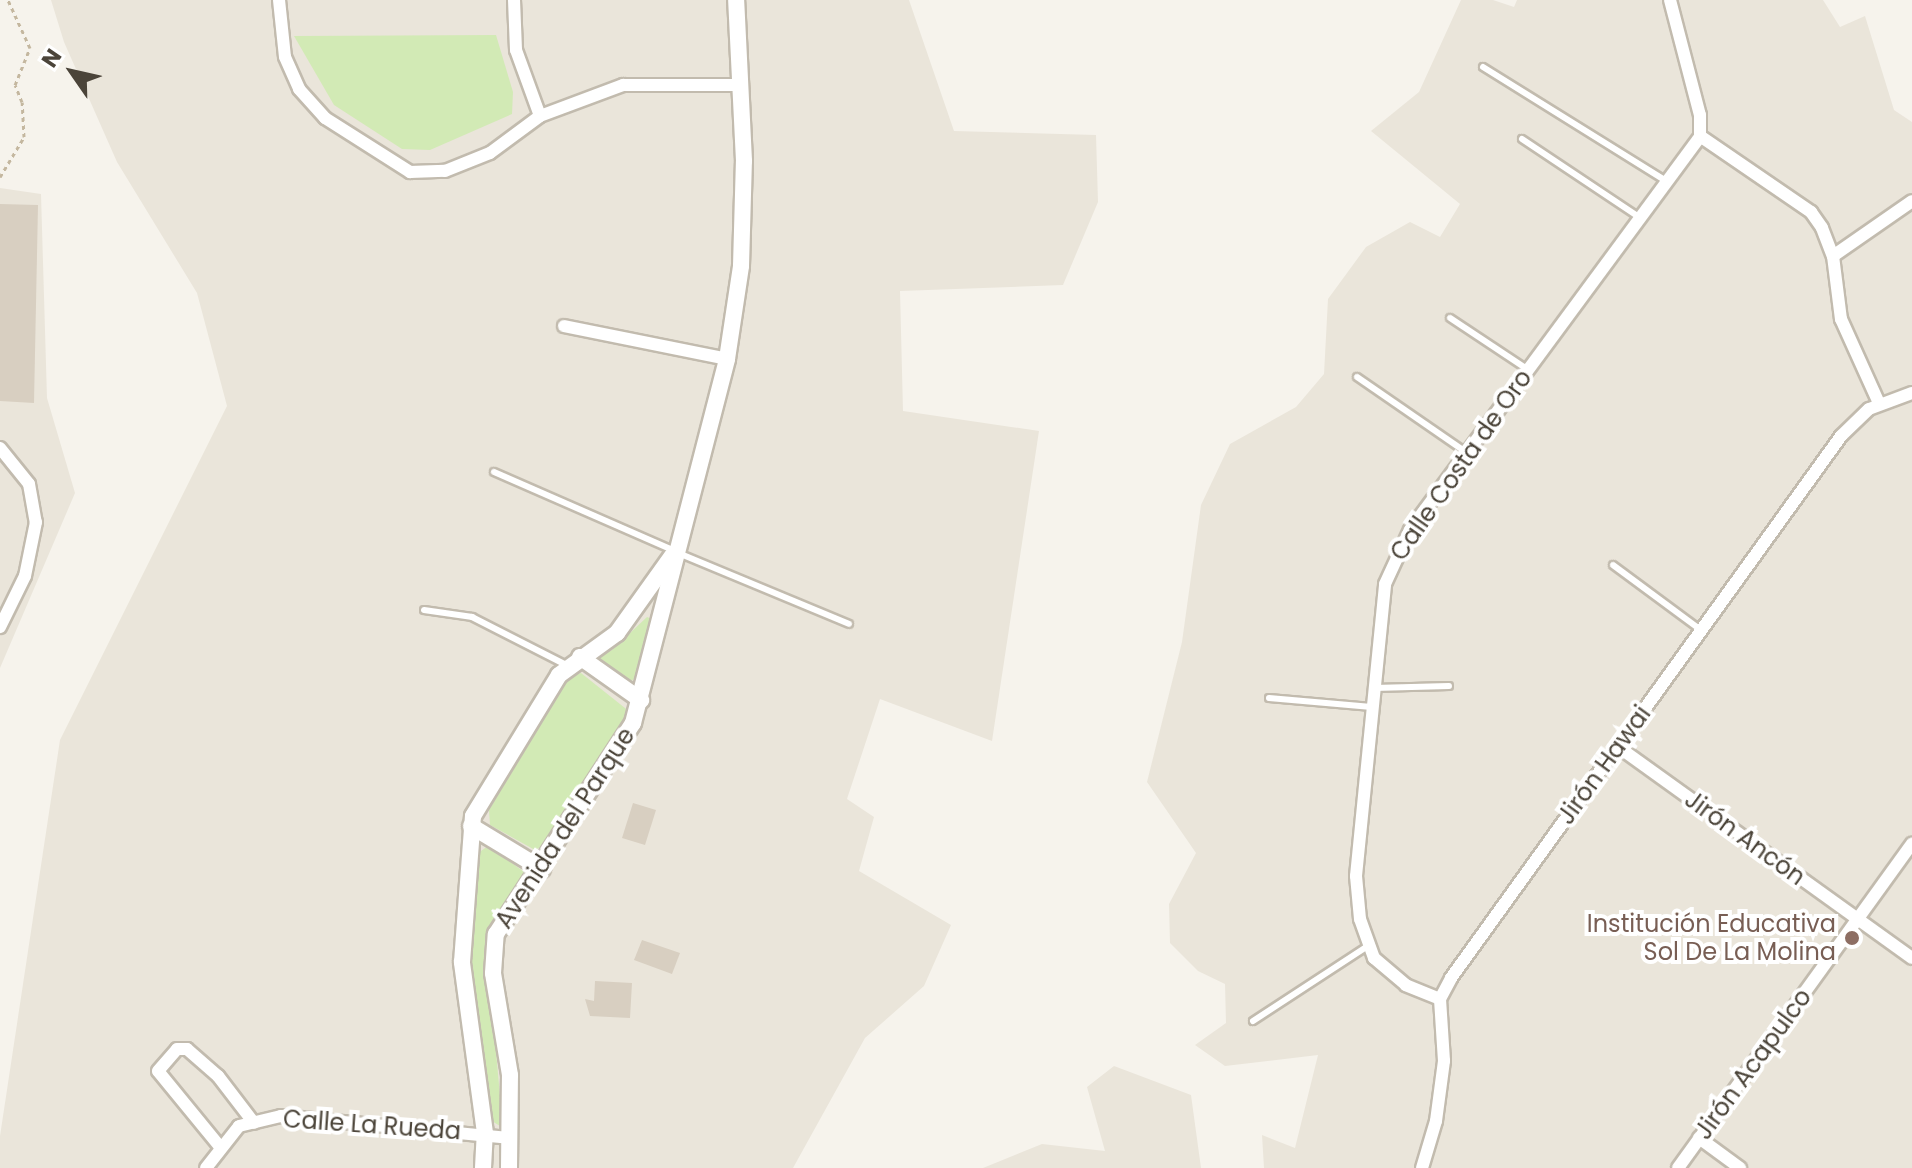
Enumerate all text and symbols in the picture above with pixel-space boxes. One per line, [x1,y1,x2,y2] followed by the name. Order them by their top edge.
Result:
[32,32,112,112] north arrow
[34,43,69,74] text: N
[1384,364,1538,566] street label: Calle Costa de Oro
[1551,700,1657,830] street label: Jirón Hawai
[489,722,641,934] street label: Avenida del Parque
[1679,785,1811,891] street label: Jirón Ancón
[1587,910,1836,966] place label: Institución Educativa Sol De La Molina
[1843,929,1861,947] marker: Institución Educativa Sol De La Molina
[1689,983,1817,1145] street label: Jirón Acapulco
[282,1104,462,1146] street label: Calle La Rueda

